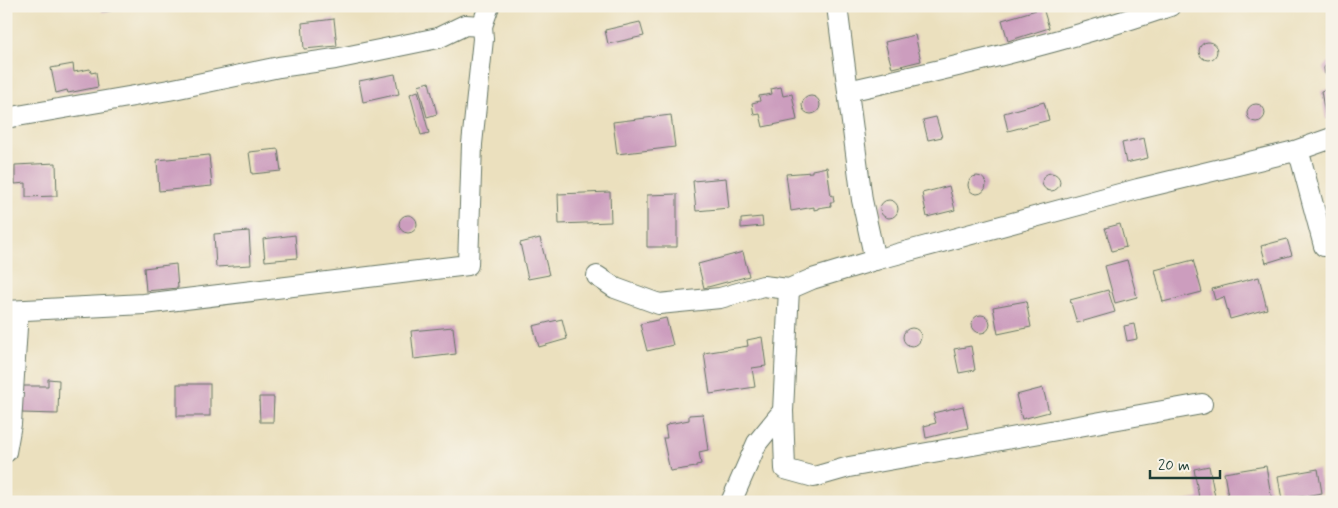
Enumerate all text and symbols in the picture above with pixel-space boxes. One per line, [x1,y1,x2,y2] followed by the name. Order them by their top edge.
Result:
[1150,448,1220,480] scale bar
[1158,456,1190,476] text: 20 m

